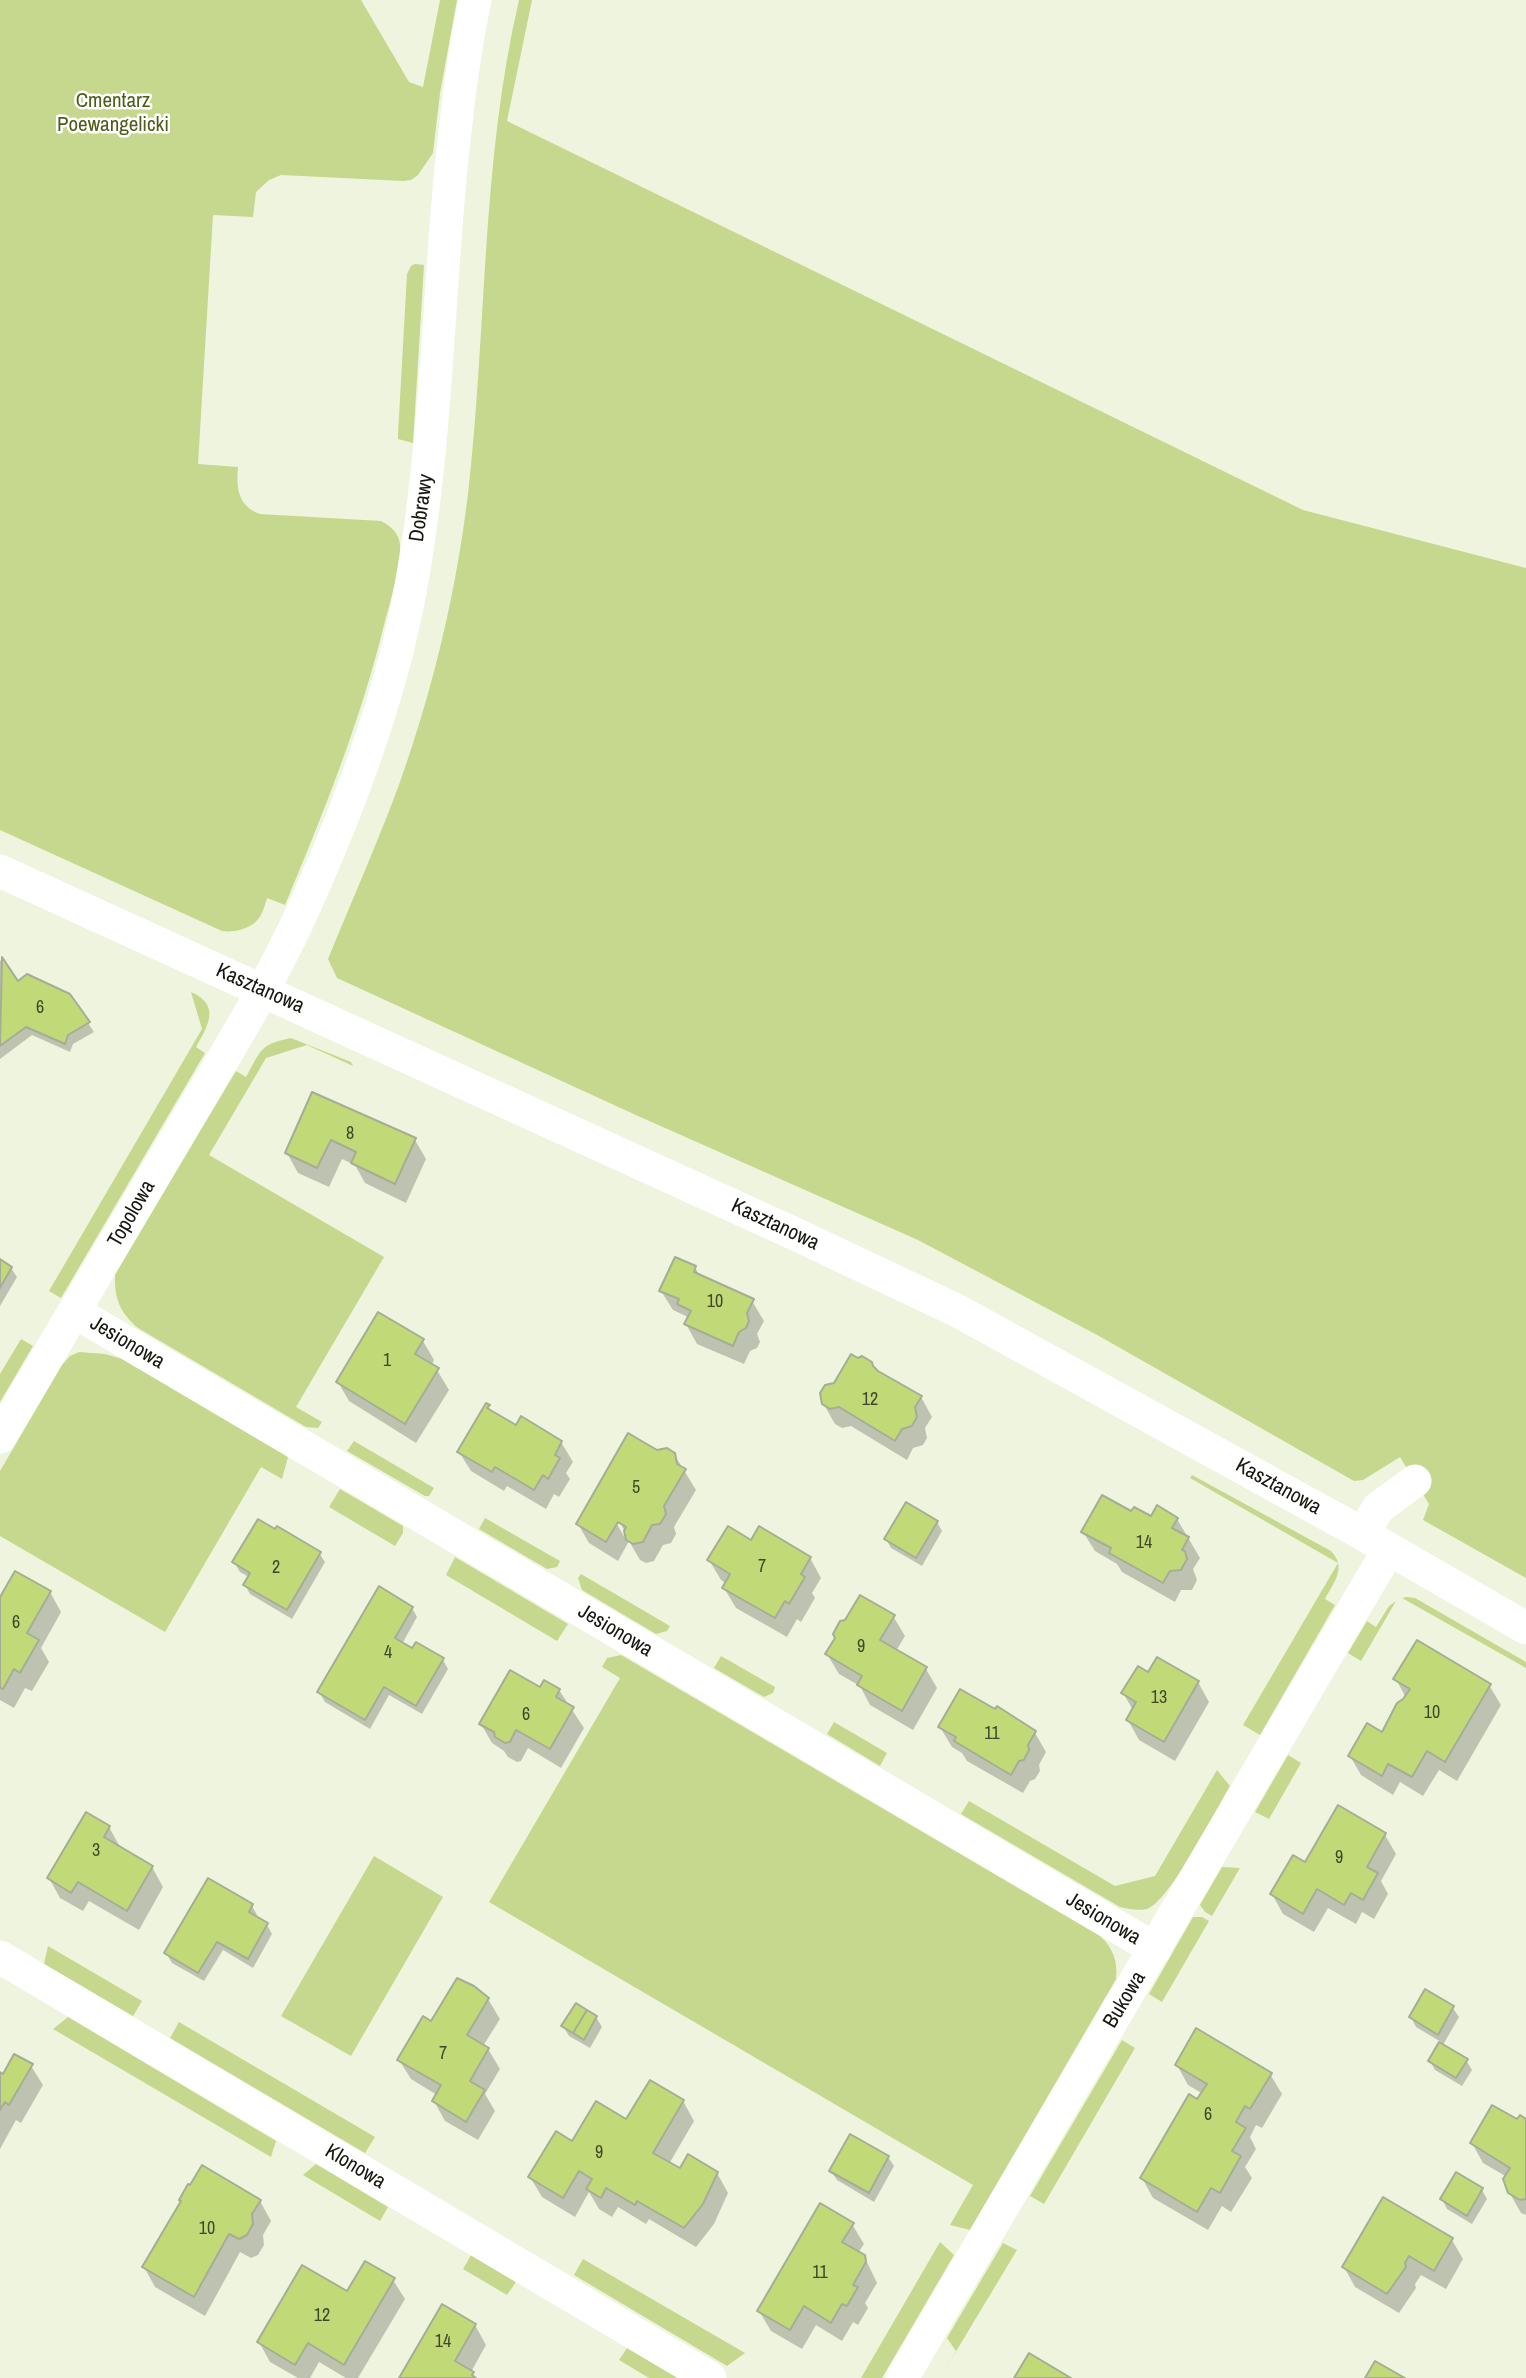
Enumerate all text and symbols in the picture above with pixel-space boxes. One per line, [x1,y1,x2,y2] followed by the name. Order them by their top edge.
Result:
[57,88,169,138] park label: Cmentarz Poewangelicki
[405,473,439,543] street label: Dobrawy
[212,958,308,1020] street label: Kasztanowa
[36,997,44,1019] house number: 6
[346,1123,354,1145] house number: 8
[103,1176,161,1252] street label: Topolowa
[727,1194,823,1256] street label: Kasztanowa
[707,1291,723,1313] house number: 10
[85,1311,169,1375] street label: Jesionowa
[383,1350,391,1372] house number: 1
[862,1389,878,1411] house number: 12
[1231,1453,1325,1521] street label: Kasztanowa
[632,1477,640,1499] house number: 5
[1136,1532,1152,1554] house number: 14
[758,1556,766,1578] house number: 7
[272,1557,280,1579] house number: 2
[573,1599,657,1663] street label: Jesionowa
[12,1612,20,1634] house number: 6
[857,1636,865,1658] house number: 9
[384,1642,392,1664] house number: 4
[1151,1687,1167,1709] house number: 13
[1424,1702,1440,1724] house number: 10
[522,1704,530,1726] house number: 6
[984,1723,1000,1745] house number: 11
[92,1840,100,1862] house number: 3
[1335,1847,1343,1869] house number: 9
[1061,1887,1145,1951] street label: Jesionowa
[1098,1967,1152,2033] street label: Bukowa
[439,2043,447,2065] house number: 7
[1204,2104,1212,2126] house number: 6
[320,2139,390,2195] street label: Klonowa
[595,2142,603,2164] house number: 9
[199,2218,215,2240] house number: 10
[812,2262,828,2284] house number: 11
[314,2305,330,2327] house number: 12
[435,2331,451,2353] house number: 14

